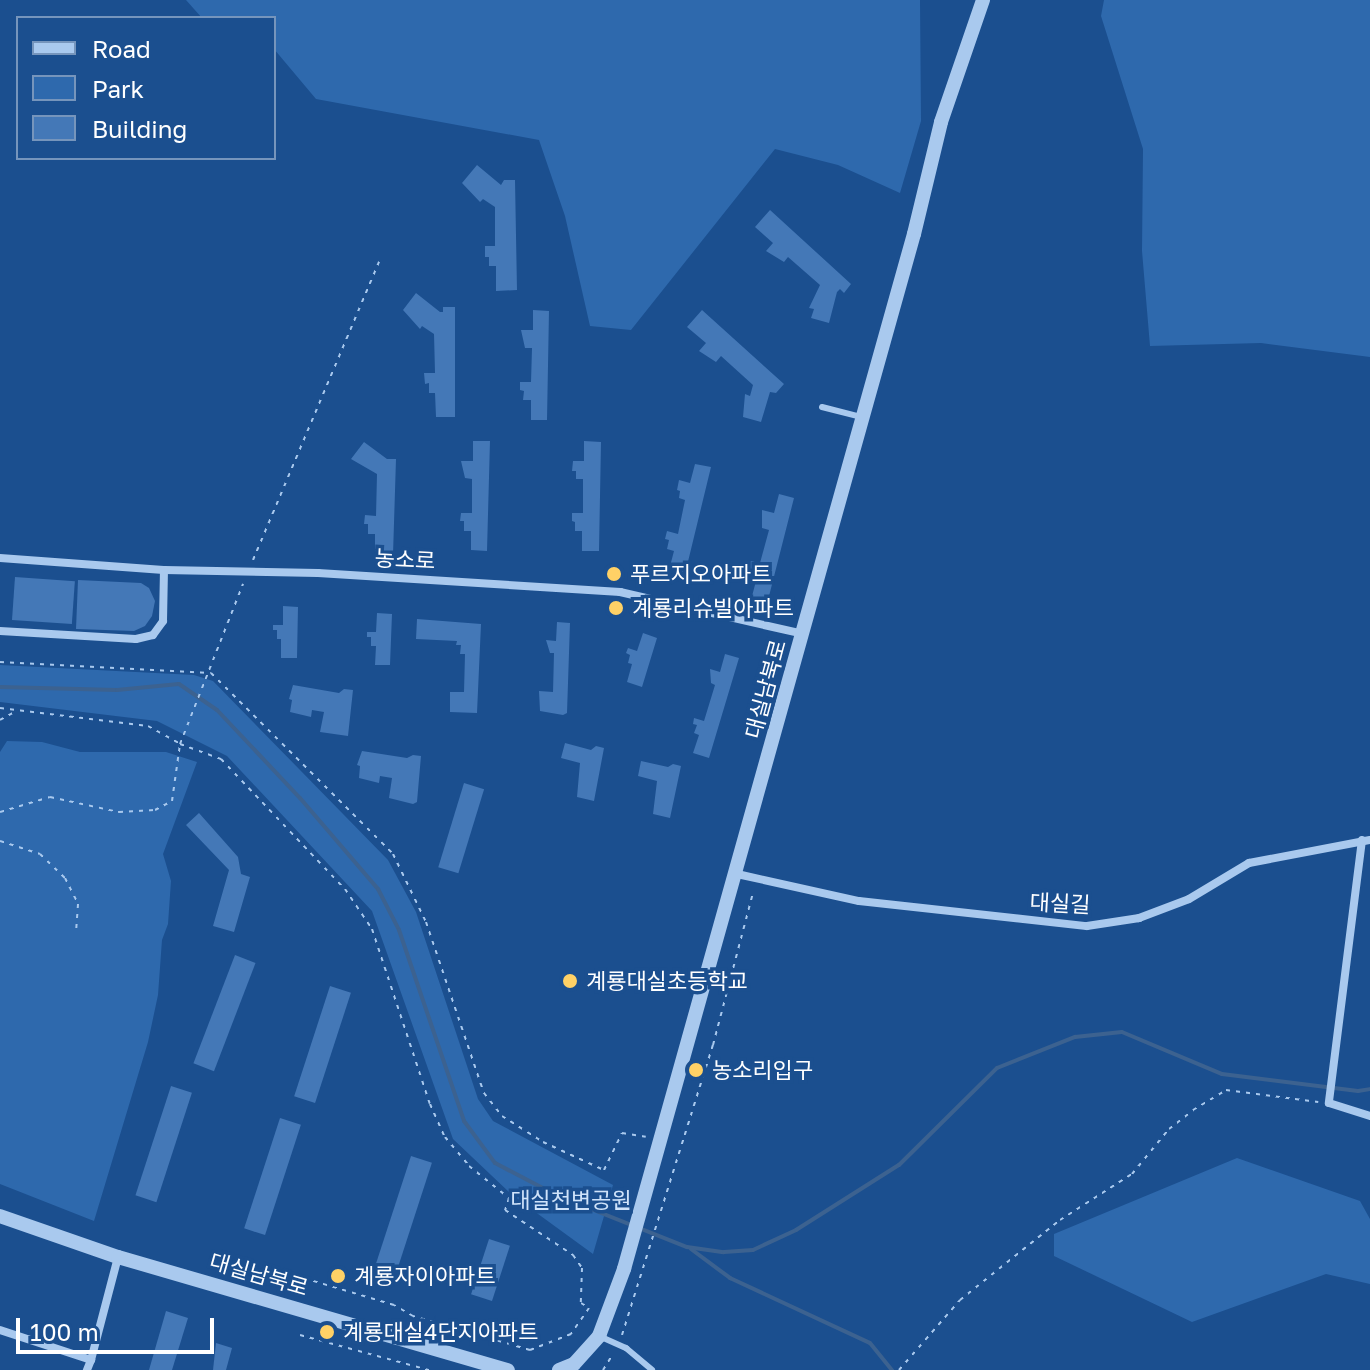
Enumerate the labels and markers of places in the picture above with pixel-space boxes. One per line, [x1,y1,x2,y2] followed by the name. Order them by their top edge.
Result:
[630,561,772,587] place label: 푸르지오아파트
[605,565,623,583] marker: 푸르지오아파트
[632,595,794,621] place label: 계룡리슈빌아파트
[607,599,625,617] marker: 계룡리슈빌아파트
[586,968,748,994] place label: 계룡대실초등학교
[561,972,579,990] marker: 계룡대실초등학교
[712,1057,813,1083] place label: 농소리입구
[687,1061,705,1079] marker: 농소리입구
[354,1263,496,1289] place label: 계룡자이아파트
[329,1267,347,1285] marker: 계룡자이아파트
[343,1319,539,1345] place label: 계룡대실4단지아파트
[318,1323,336,1341] marker: 계룡대실4단지아파트

